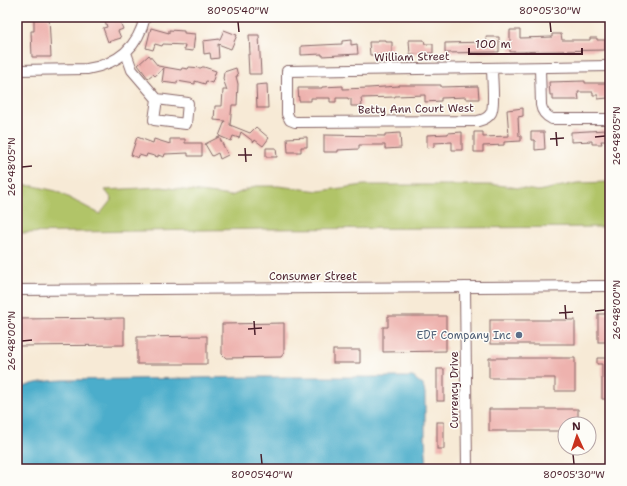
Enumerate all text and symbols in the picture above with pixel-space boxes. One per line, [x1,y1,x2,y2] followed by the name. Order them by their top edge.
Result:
[207,4,269,17] text: 80°05'40"W
[519,4,581,17] text: 80°05'30"W
[469,30,582,56] scale bar
[475,36,511,52] text: 100 m
[374,49,450,65] street label: William Street
[358,100,474,118] street label: Betty Ann Court West
[610,106,623,166] text: 26°48'05"N
[5,137,18,197] text: 26°48'05"N
[269,269,357,284] street label: Consumer Street
[610,280,623,340] text: 26°48'00"N
[5,311,18,371] text: 26°48'00"N
[416,328,511,343] place label: EDF Company Inc
[514,330,524,340] marker: EDF Company Inc
[447,351,462,429] street label: Currency Drive
[557,416,597,456] north arrow
[572,419,582,434] text: N
[231,468,293,481] text: 80°05'40"W
[543,468,605,481] text: 80°05'30"W

